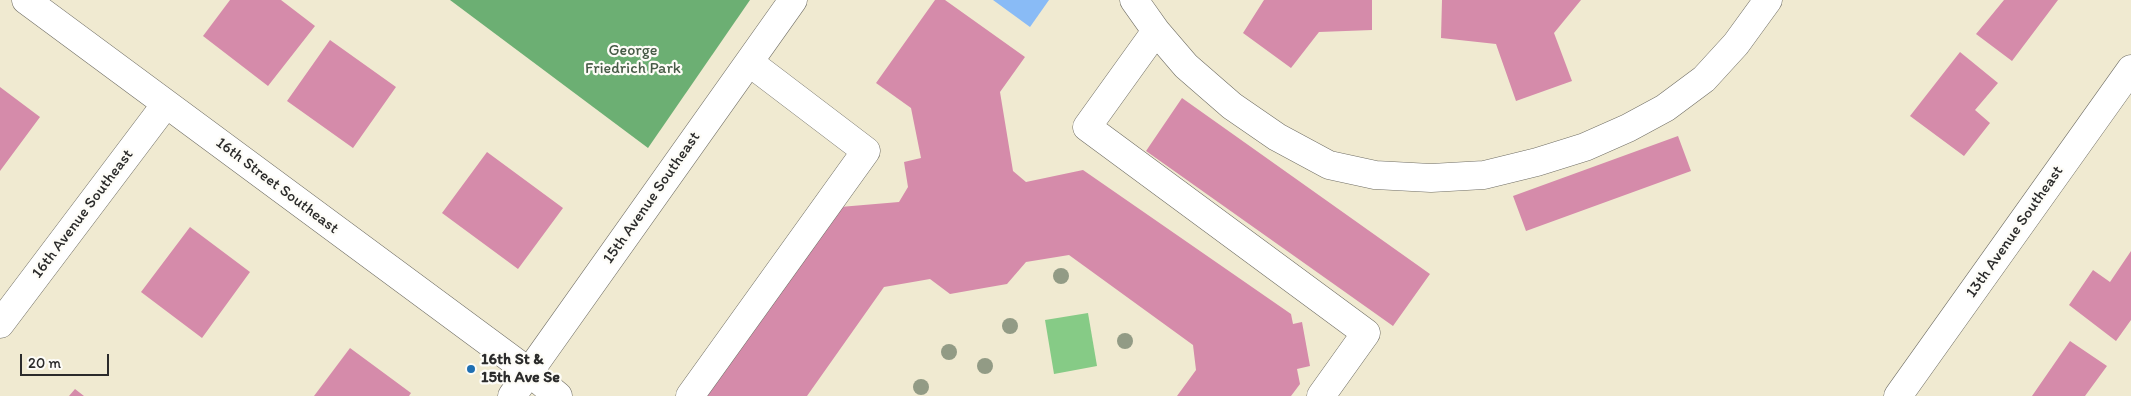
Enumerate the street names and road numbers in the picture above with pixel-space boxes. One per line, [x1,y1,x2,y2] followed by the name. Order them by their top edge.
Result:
[599,128,705,268] street label: 15th Avenue Southeast
[212,134,342,238] street label: 16th Street Southeast
[28,146,138,282] street label: 16th Avenue Southeast
[1962,162,2068,302] street label: 13th Avenue Southeast

